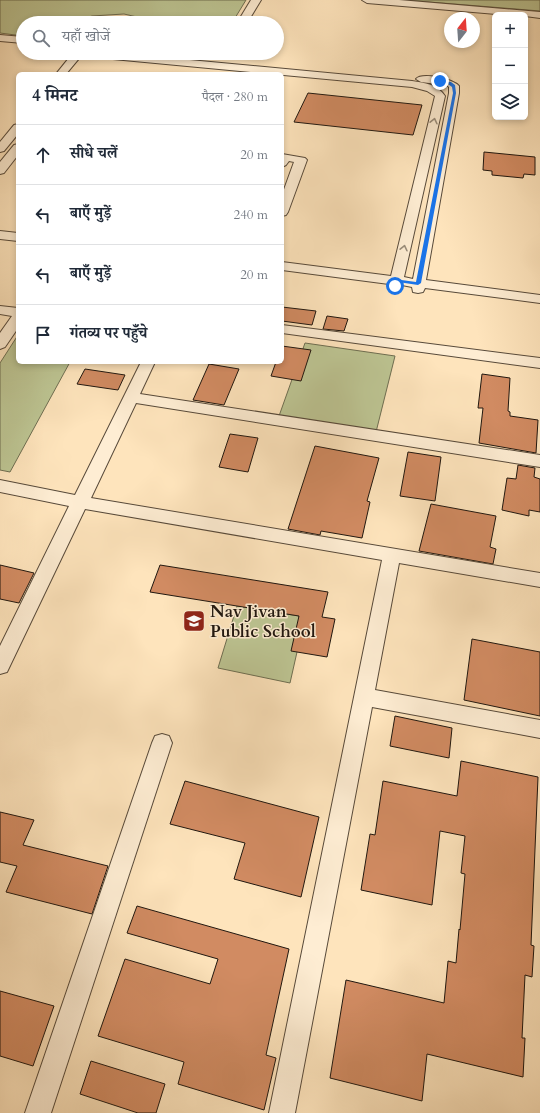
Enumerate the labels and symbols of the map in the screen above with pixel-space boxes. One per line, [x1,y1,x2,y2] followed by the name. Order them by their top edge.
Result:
[444,12,480,48] north arrow
[431,72,449,90] route end
[429,118,437,124] one-way arrow
[399,244,408,251] one-way arrow
[386,277,404,295] route start
[210,600,316,643] place label: Nav Jivan Public School
[181,608,207,634] school or university icon: Nav Jivan Public School

